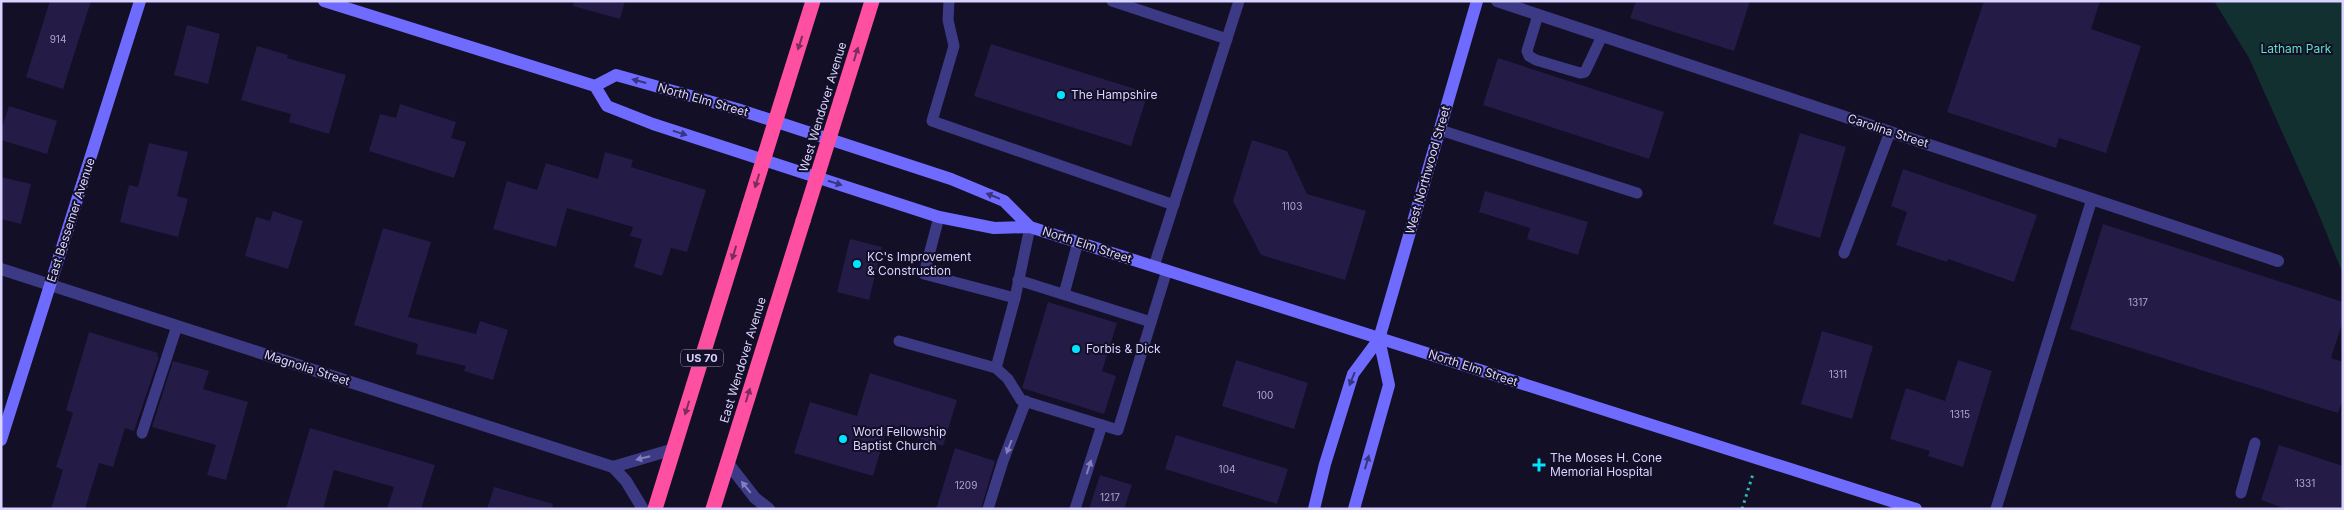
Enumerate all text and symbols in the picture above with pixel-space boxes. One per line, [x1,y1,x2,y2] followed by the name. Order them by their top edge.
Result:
[50,33,66,45] house number: 914
[796,35,804,50] one-way arrow
[796,40,849,174] street label: West Wendover Avenue
[2261,41,2332,56] park label: Latham Park
[852,46,860,61] one-way arrow
[632,77,647,85] one-way arrow
[656,79,750,120] street label: North Elm Street
[1071,87,1157,102] place label: The Hampshire
[1055,89,1067,101] marker: The Hampshire
[1402,104,1453,236] street label: West Northwood Street
[1846,110,1930,151] street label: Carolina Street
[673,130,688,137] one-way arrow
[43,156,98,284] street label: East Bessemer Avenue
[752,173,760,188] one-way arrow
[828,179,843,187] one-way arrow
[986,192,1000,200] one-way arrow
[1282,200,1302,212] house number: 1103
[1041,223,1134,266] street label: North Elm Street
[730,245,738,260] one-way arrow
[867,249,971,278] place label: KC's Improvement & Construction
[851,258,863,270] marker: KC's Improvement & Construction
[716,295,769,425] street label: East Wendover Avenue
[2128,296,2148,308] house number: 1317
[1086,341,1161,356] place label: Forbis & Dick
[1070,343,1082,355] marker: Forbis & Dick
[1427,346,1520,389] street label: North Elm Street
[263,347,352,388] street label: Magnolia Street
[681,349,723,366] road number: US 70
[1829,368,1847,380] house number: 1311
[1348,372,1356,387] one-way arrow
[745,388,753,403] one-way arrow
[1257,389,1273,401] house number: 100
[682,401,690,416] one-way arrow
[1950,408,1970,420] house number: 1315
[853,424,946,453] place label: Word Fellowship Baptist Church
[837,433,849,445] marker: Word Fellowship Baptist Church
[1004,440,1012,454] one-way arrow
[1550,450,1662,479] place label: The Moses H. Cone Memorial Hospital
[636,454,651,462] one-way arrow
[1363,454,1371,469] one-way arrow
[1532,458,1546,472] marker: The Moses H. Cone Memorial Hospital
[1085,459,1093,474] one-way arrow
[1219,463,1235,475] house number: 104
[2295,477,2315,489] house number: 1331
[955,479,977,491] house number: 1209
[741,481,752,494] one-way arrow
[1100,491,1120,503] house number: 1217

